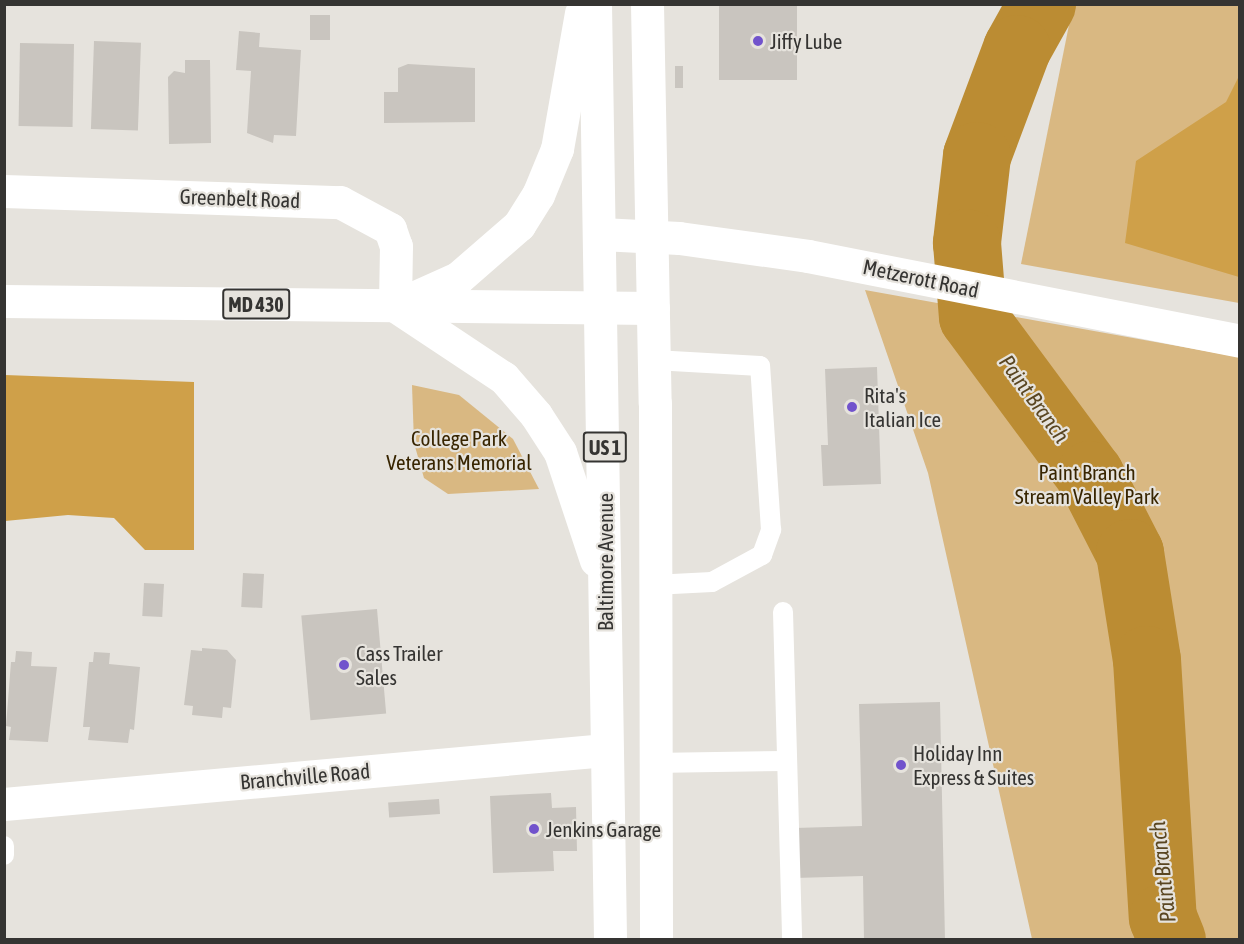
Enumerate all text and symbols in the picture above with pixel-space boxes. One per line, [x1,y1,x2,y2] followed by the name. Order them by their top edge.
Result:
[770,28,842,54] place label: Jiffy Lube
[751,34,765,48] marker: Jiffy Lube
[179,183,301,213] street label: Greenbelt Road
[861,253,981,303] street label: Metzerott Road
[222,287,290,321] road number: MD 430
[993,350,1075,448] water label: Paint Branch
[864,382,941,432] place label: Rita's Italian Ice
[845,400,859,414] marker: Rita's Italian Ice
[386,425,532,475] park label: College Park Veterans Memorial
[582,430,628,464] road number: US 1
[1015,459,1159,509] park label: Paint Branch Stream Valley Park
[592,493,618,631] street label: Baltimore Avenue
[356,640,442,690] place label: Cass Trailer Sales
[337,658,351,672] marker: Cass Trailer Sales
[913,740,1034,790] place label: Holiday Inn Express & Suites
[239,758,371,794] street label: Branchville Road
[894,758,908,772] marker: Holiday Inn Express & Suites
[546,816,661,842] place label: Jenkins Garage
[1145,820,1181,924] water label: Paint Branch
[527,822,541,836] marker: Jenkins Garage

